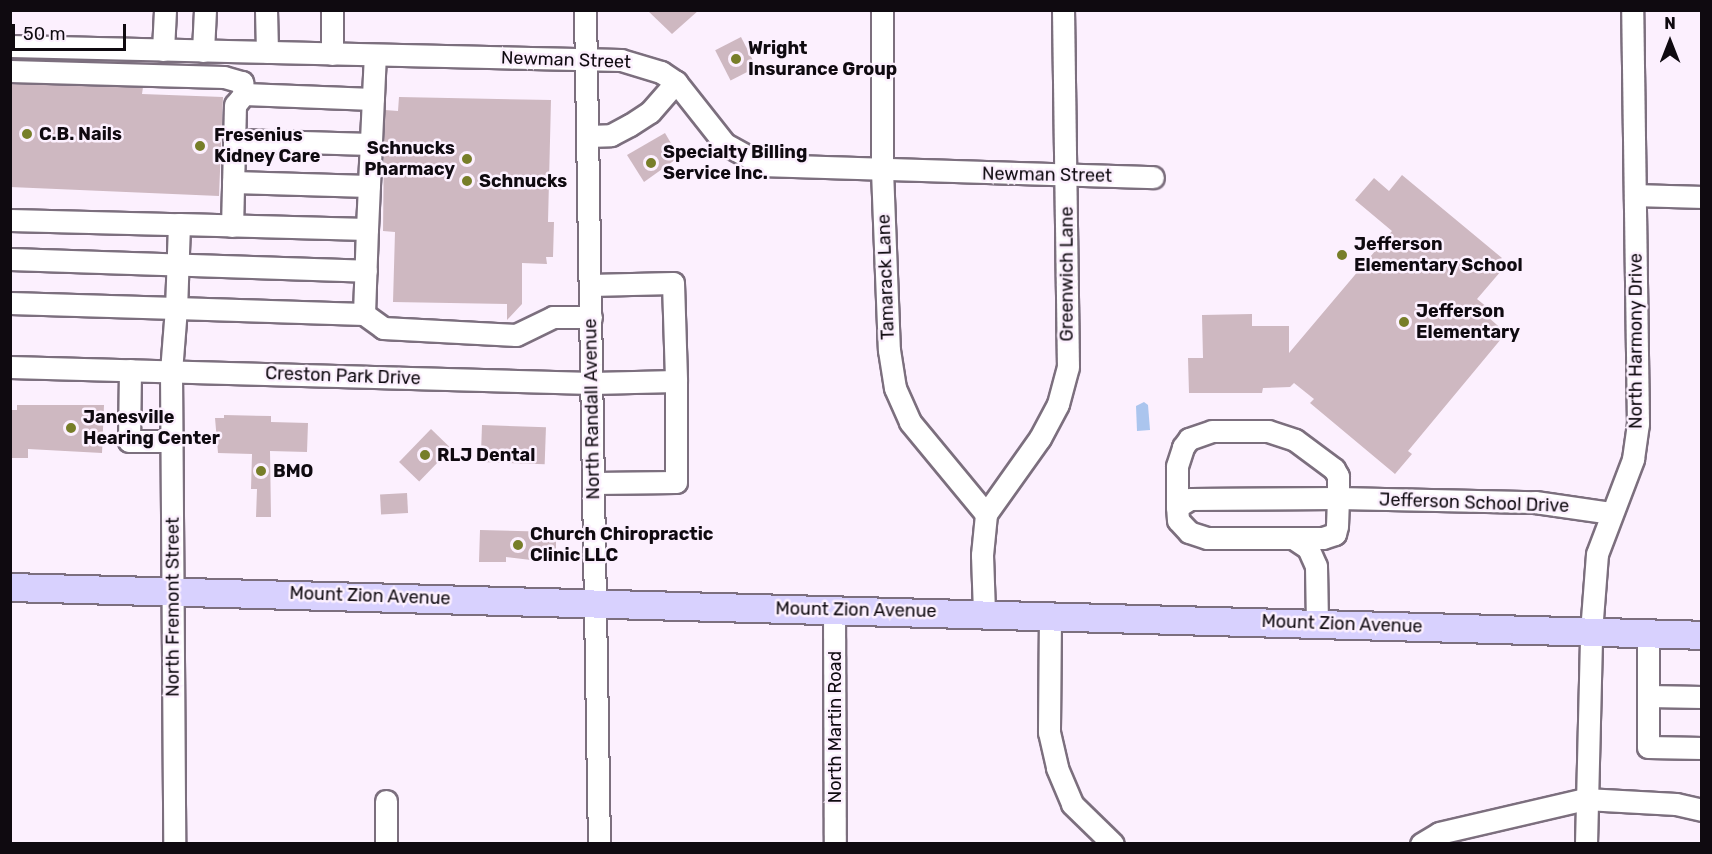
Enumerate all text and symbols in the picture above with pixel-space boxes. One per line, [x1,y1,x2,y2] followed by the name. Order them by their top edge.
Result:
[15,12,129,50] scale bar
[1640,12,1700,72] north arrow
[1664,14,1676,33] text: N
[23,23,66,45] text: 50 m
[748,38,897,80] place label: Wright Insurance Group
[501,47,631,73] street label: Newman Street
[729,52,743,66] marker: Wright Insurance Group
[39,123,122,145] place label: C.B. Nails
[214,125,321,168] place label: Fresenius Kidney Care
[20,127,34,141] marker: C.B. Nails
[191,137,209,155] marker: Fresenius Kidney Care
[364,138,455,180] place label: Schnucks Pharmacy
[663,142,808,184] place label: Specialty Billing Service Inc.
[460,152,474,166] marker: Schnucks Pharmacy
[644,156,658,170] marker: Specialty Billing Service Inc.
[982,163,1112,187] street label: Newman Street
[479,170,567,192] place label: Schnucks
[460,174,474,188] marker: Schnucks
[1056,206,1078,342] street label: Greenwich Lane
[873,214,899,340] street label: Tamarack Lane
[1354,234,1523,276] place label: Jefferson Elementary School
[1335,248,1349,262] marker: Jefferson Elementary School
[1625,253,1647,429] street label: North Harmony Drive
[1416,301,1520,344] place label: Jefferson Elementary
[1397,315,1411,329] marker: Jefferson Elementary
[580,318,604,500] street label: North Randall Avenue
[265,362,421,390] street label: Creston Park Drive
[83,407,220,450] place label: Janesville Hearing Center
[64,421,78,435] marker: Janesville Hearing Center
[437,444,535,466] place label: RLJ Dental
[418,448,432,462] marker: RLJ Dental
[273,460,313,482] place label: BMO
[254,464,268,478] marker: BMO
[1379,489,1569,517] street label: Jefferson School Drive
[162,517,184,697] street label: North Fremont Street
[530,524,713,566] place label: Church Chiropractic Clinic LLC
[511,538,525,552] marker: Church Chiropractic Clinic LLC
[289,582,451,610] street label: Mount Zion Avenue
[775,598,937,622] street label: Mount Zion Avenue
[1261,610,1423,638] street label: Mount Zion Avenue
[824,651,846,803] street label: North Martin Road

